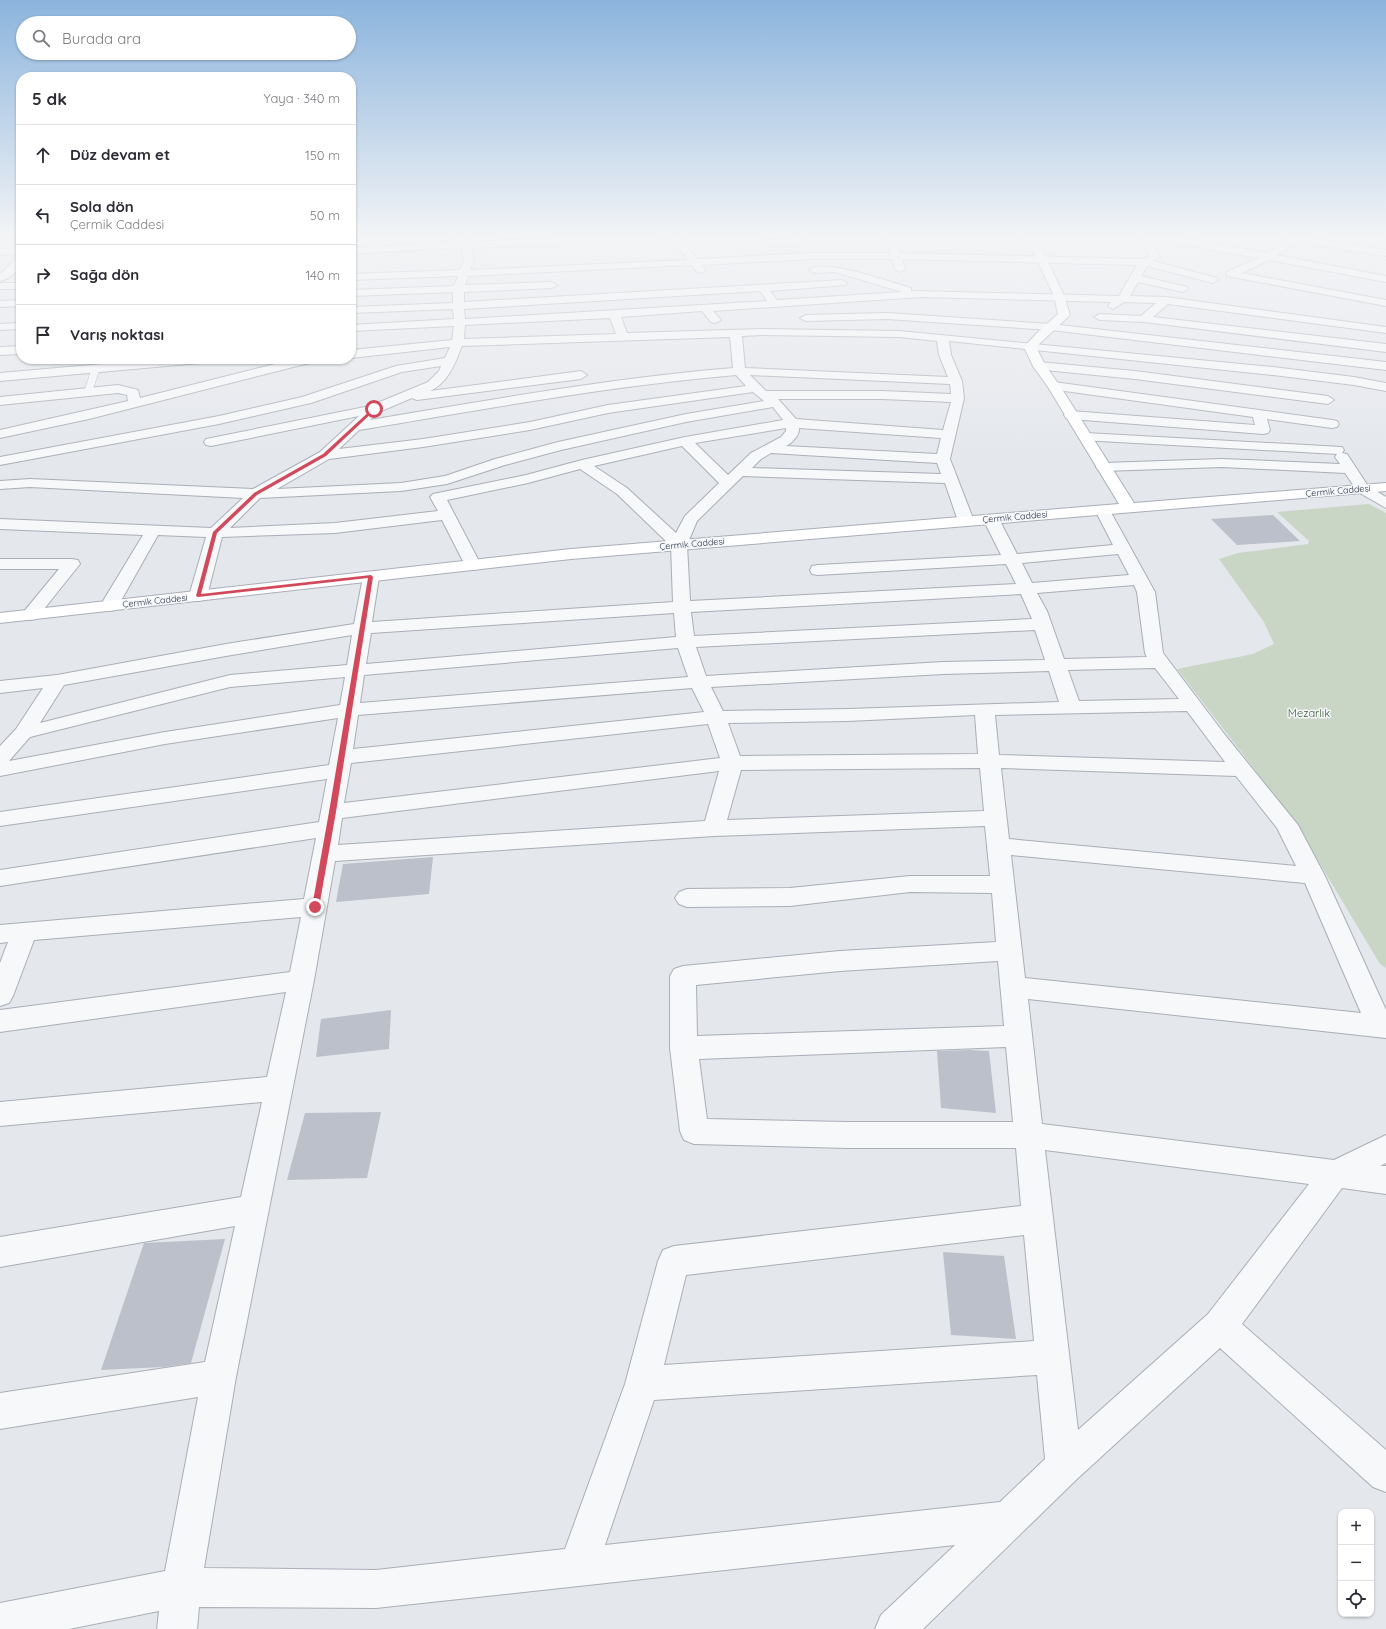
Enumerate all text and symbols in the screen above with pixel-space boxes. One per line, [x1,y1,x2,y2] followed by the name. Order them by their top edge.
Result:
[16,16,356,60] search box
[30,27,52,49] icon: search
[62,29,141,48] text: Burada ara
[32,88,67,109] text: 5 dk
[264,90,340,106] text: Yaya · 340 m
[32,144,54,166] icon: ahead
[70,145,170,164] text: Düz devam et
[305,147,340,163] text: 150 m
[70,197,134,216] text: Sola dön
[32,204,54,226] icon: left
[310,207,340,223] text: 50 m
[70,216,164,232] text: Çermik Caddesi
[32,264,54,286] icon: right
[70,265,139,284] text: Sağa dön
[305,267,340,283] text: 140 m
[32,324,54,346] icon: arrive
[70,325,164,344] text: Varış noktası
[365,400,383,418] route start
[1305,482,1371,499] street label: Çermik Caddesi
[982,508,1048,525] street label: Çermik Caddesi
[659,535,725,552] street label: Çermik Caddesi
[122,592,188,609] street label: Çermik Caddesi
[1288,706,1330,720] park label: Mezarlık
[306,898,324,916] route end
[1338,1509,1374,1617] map controls
[1338,1509,1374,1545] button: +
[1338,1545,1374,1581] button: −
[1338,1581,1374,1617] button: locate

